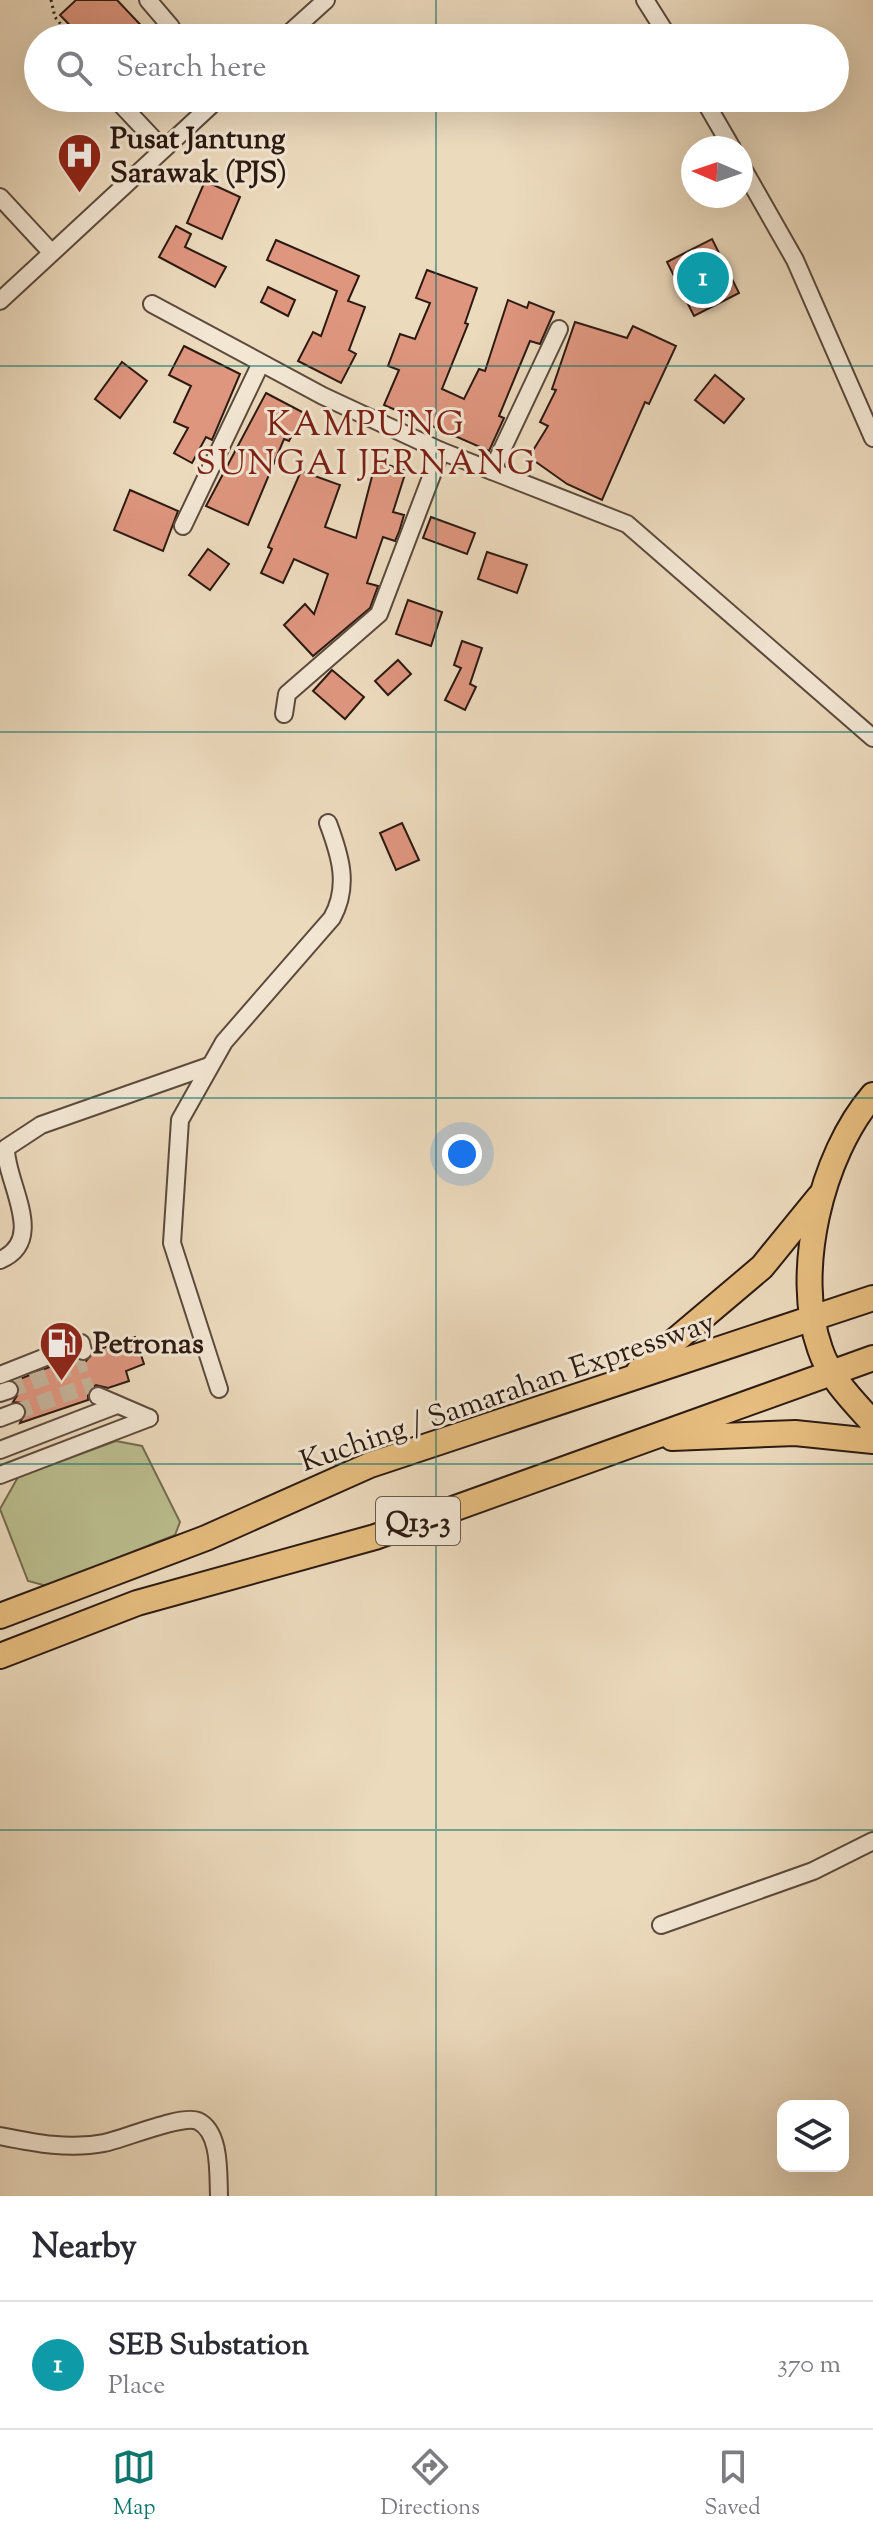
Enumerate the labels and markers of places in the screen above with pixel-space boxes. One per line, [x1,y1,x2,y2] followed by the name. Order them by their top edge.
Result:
[110,119,287,196] place label: Pusat Jantung Sarawak (PJS)
[55,131,103,194] hospital icon: Pusat Jantung Sarawak (PJS)
[677,248,729,308] pin: 1
[38,1319,86,1382] fuel station icon: Petronas
[93,1324,204,1367] place label: Petronas

